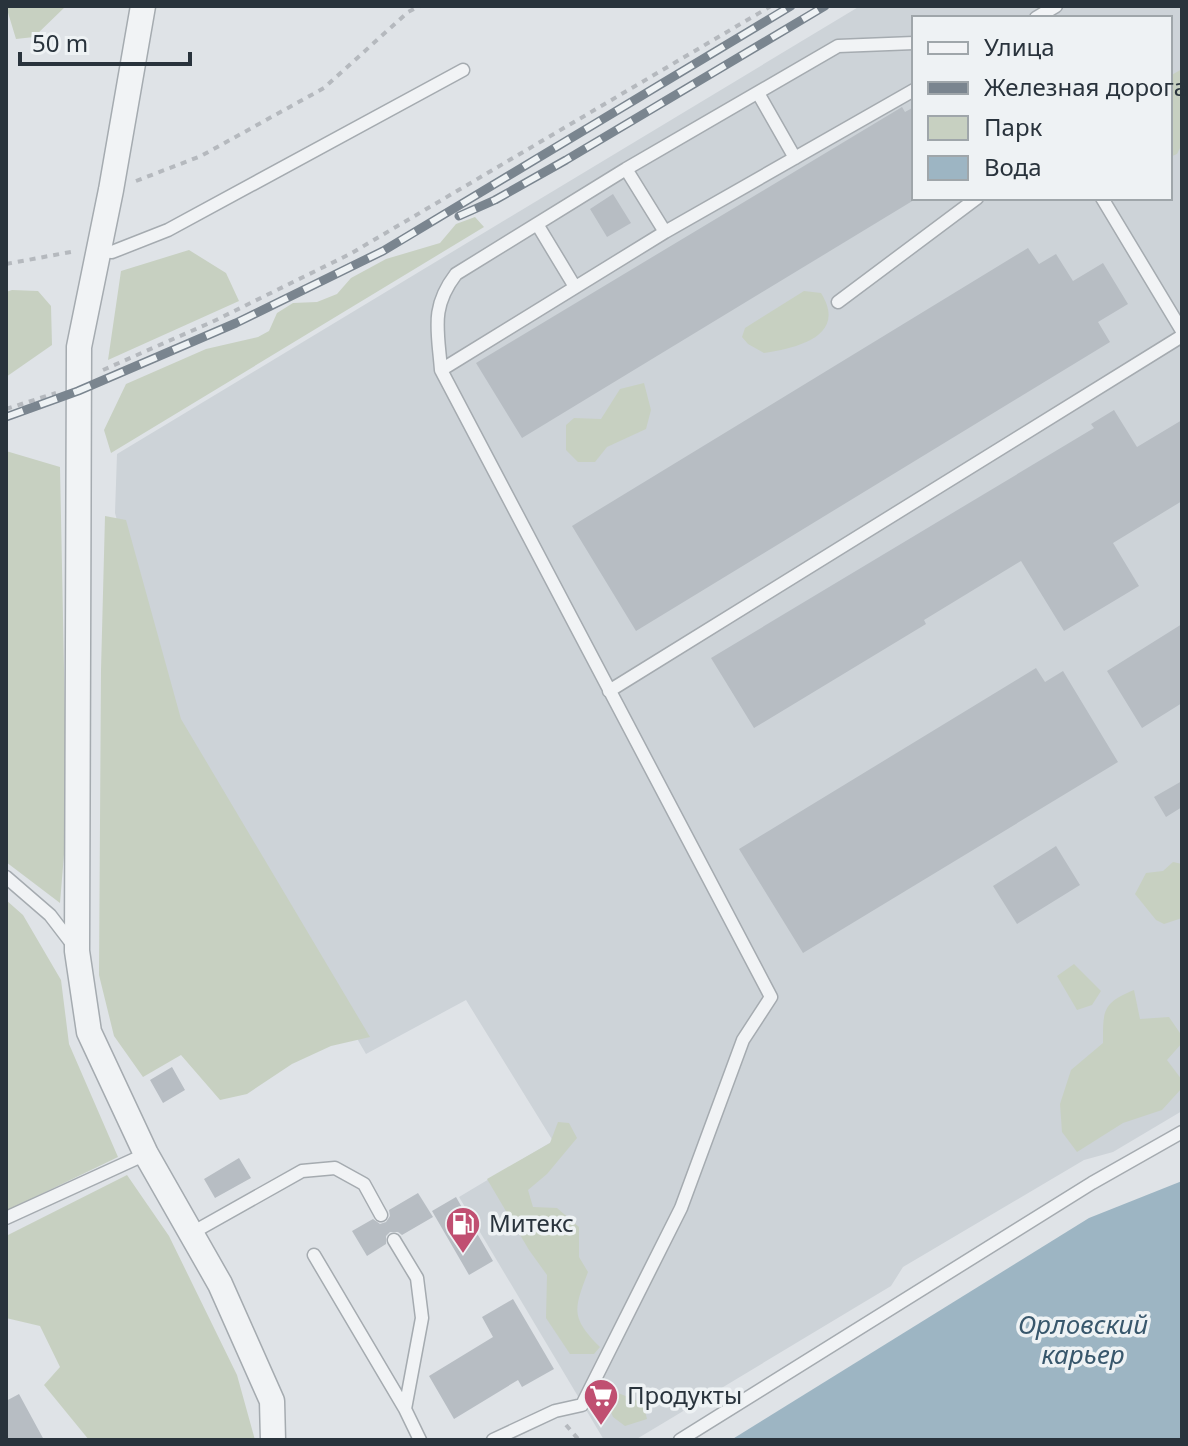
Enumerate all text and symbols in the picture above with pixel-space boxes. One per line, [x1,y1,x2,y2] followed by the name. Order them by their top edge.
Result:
[20,16,190,66] scale bar
[912,16,1172,200] legend
[32,26,88,59] text: 50 m
[984,30,1055,63] text: Улица
[984,70,1187,103] text: Железная дорога
[984,110,1043,143] text: Парк
[984,150,1042,183] text: Вода
[444,1205,482,1255] fuel station icon: Митекс
[489,1206,574,1239] place label: Митекс
[1018,1306,1148,1372] water label: Орловский карьер
[582,1377,620,1427] supermarket icon: Продукты
[627,1378,742,1411] place label: Продукты

